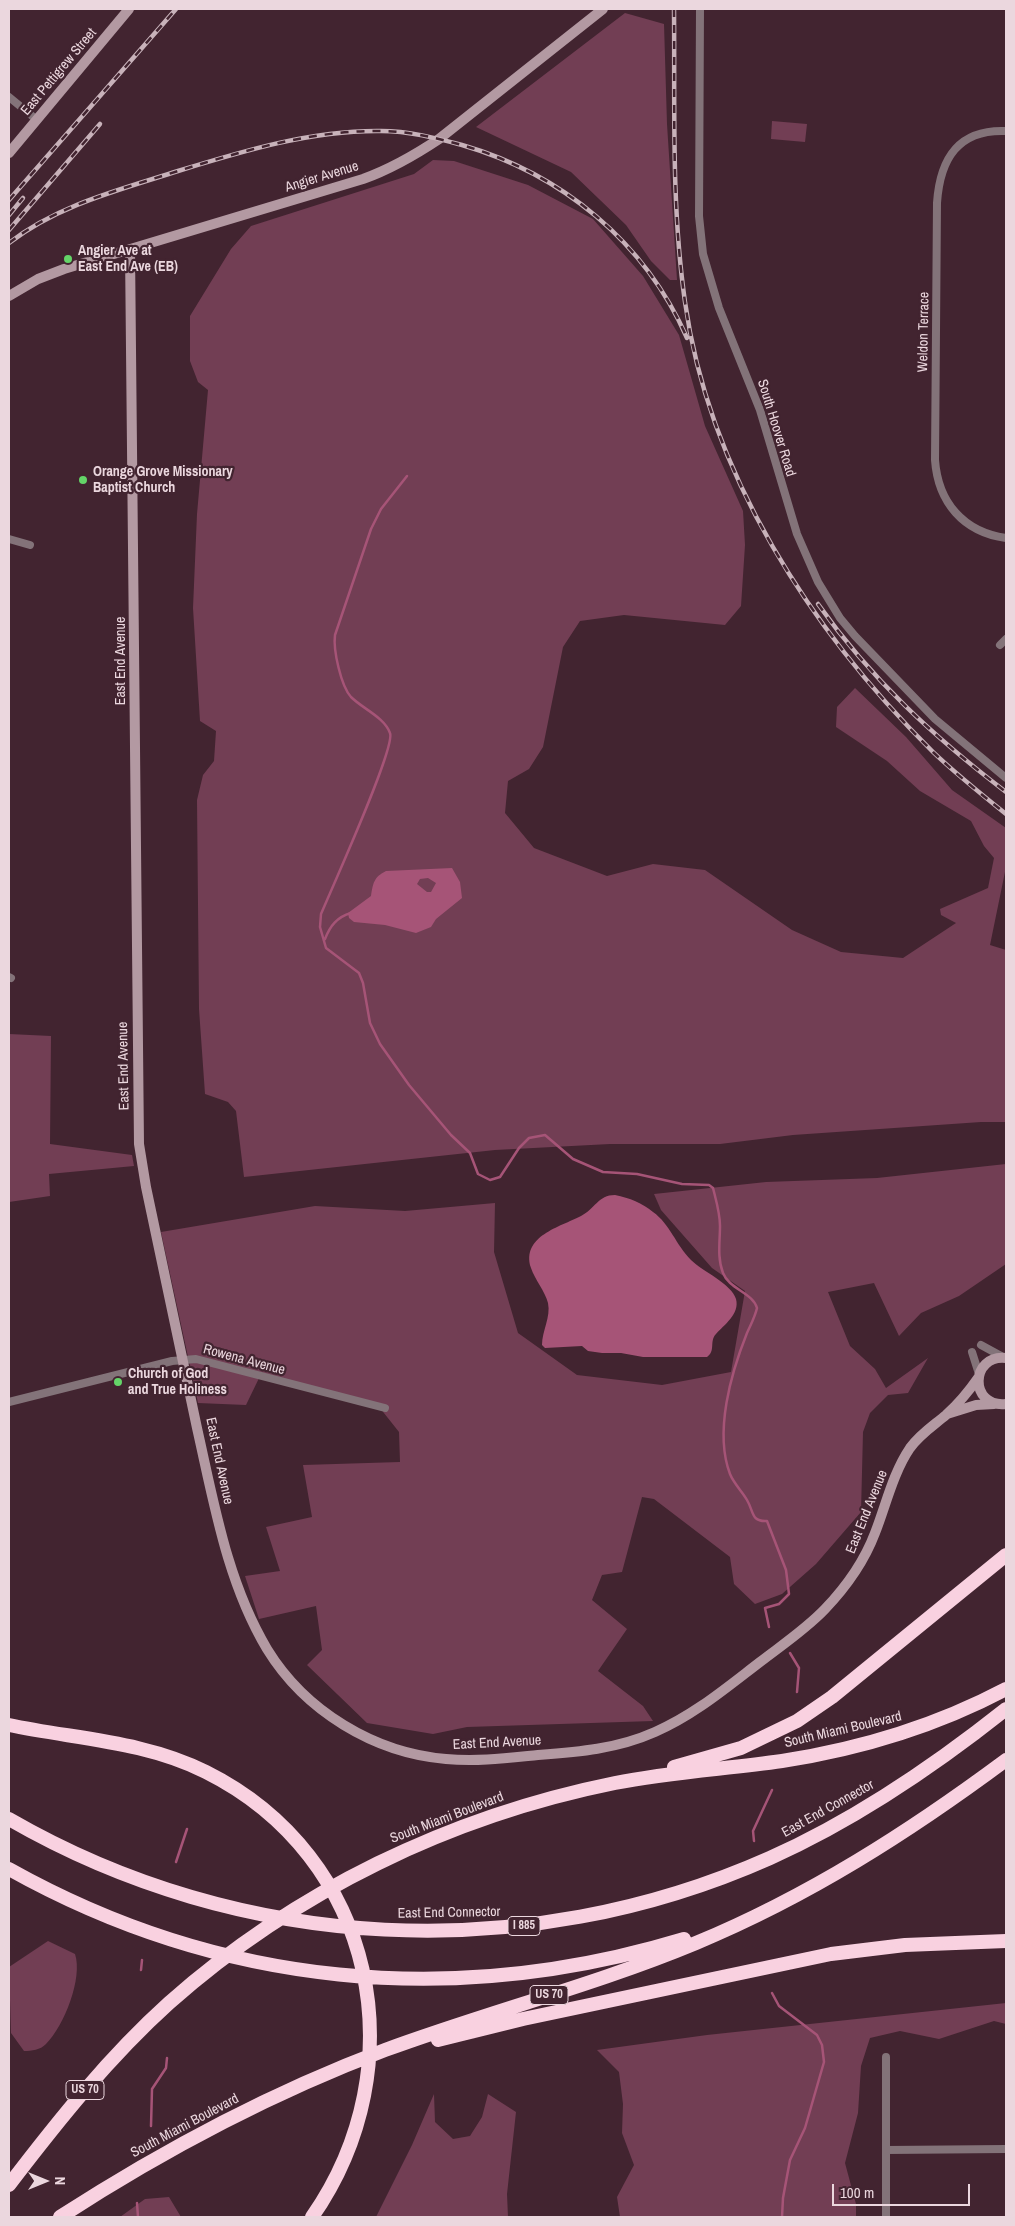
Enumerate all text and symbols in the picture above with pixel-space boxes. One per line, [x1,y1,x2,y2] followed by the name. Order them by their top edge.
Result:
[18,25,100,119] street label: East Pettigrew Street
[283,158,361,196] street label: Angier Avenue
[78,243,178,276] place label: Angier Ave at East End Ave (EB)
[62,253,74,265] marker: Angier Ave at East End Ave (EB)
[915,292,933,372] street label: Weldon Terrace
[753,377,799,479] street label: South Hoover Road
[93,464,233,497] place label: Orange Grove Missionary Baptist Church
[77,474,89,486] marker: Orange Grove Missionary Baptist Church
[113,617,129,705] street label: East End Avenue
[115,1022,133,1110] street label: East End Avenue
[201,1341,287,1379] street label: Rowena Avenue
[128,1366,227,1398] place label: Church of God and True Holiness
[112,1376,124,1388] marker: Church of God and True Holiness
[202,1416,236,1506] street label: East End Avenue
[843,1468,891,1556] street label: East End Avenue
[783,1708,903,1752] street label: South Miami Boulevard
[452,1732,542,1754] street label: East End Avenue
[779,1777,877,1841] street label: East End Connector
[388,1789,506,1847] street label: South Miami Boulevard
[397,1904,501,1922] street label: East End Connector
[508,1916,540,1935] road number: I 885
[530,1986,568,2004] road number: US 70
[66,2080,104,2100] road number: US 70
[128,2090,242,2162] street label: South Miami Boulevard
[20,2156,70,2206] north arrow
[835,2174,972,2206] scale bar
[51,2177,69,2185] text: N
[840,2182,874,2203] text: 100 m

